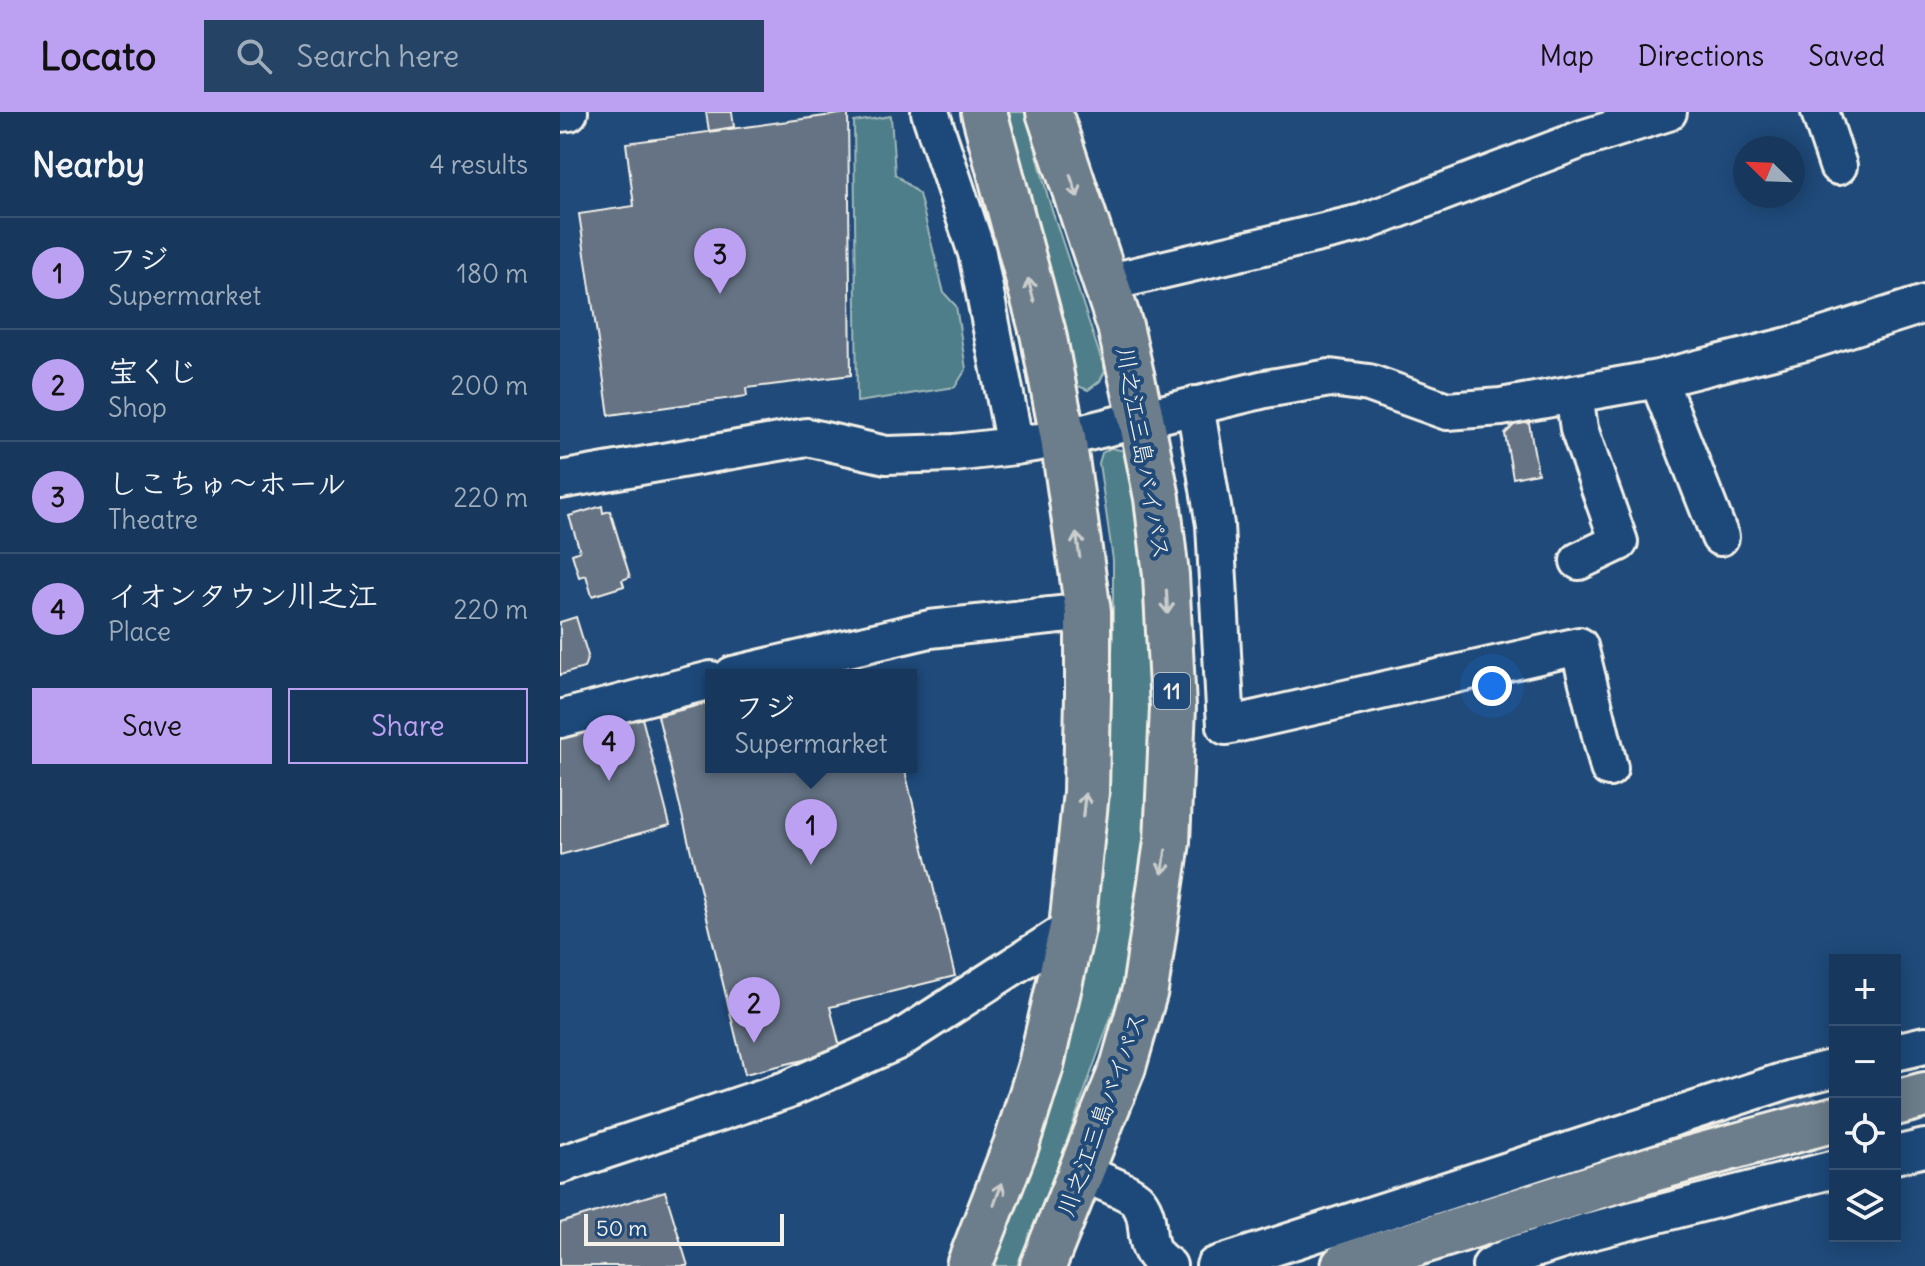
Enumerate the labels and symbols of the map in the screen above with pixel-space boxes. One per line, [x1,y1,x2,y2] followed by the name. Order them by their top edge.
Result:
[1733,136,1805,208] north arrow
[1067,173,1082,198] one-way arrow
[694,228,746,294] pin: 3
[1023,277,1038,303] one-way arrow
[1111,344,1177,562] street label: 川之江三島バイパス
[1070,533,1085,559] one-way arrow
[1160,588,1175,615] one-way arrow
[1472,666,1512,706] your location
[1154,673,1190,709] road number: 11
[583,715,635,781] pin: 4
[1077,792,1092,819] one-way arrow
[785,799,837,865] pin: 1
[1156,848,1171,874] one-way arrow
[728,977,780,1043] pin: 2
[1050,1008,1152,1220] street label: 川之江三島バイパス
[992,1182,1006,1207] one-way arrow
[584,1210,784,1246] scale bar

